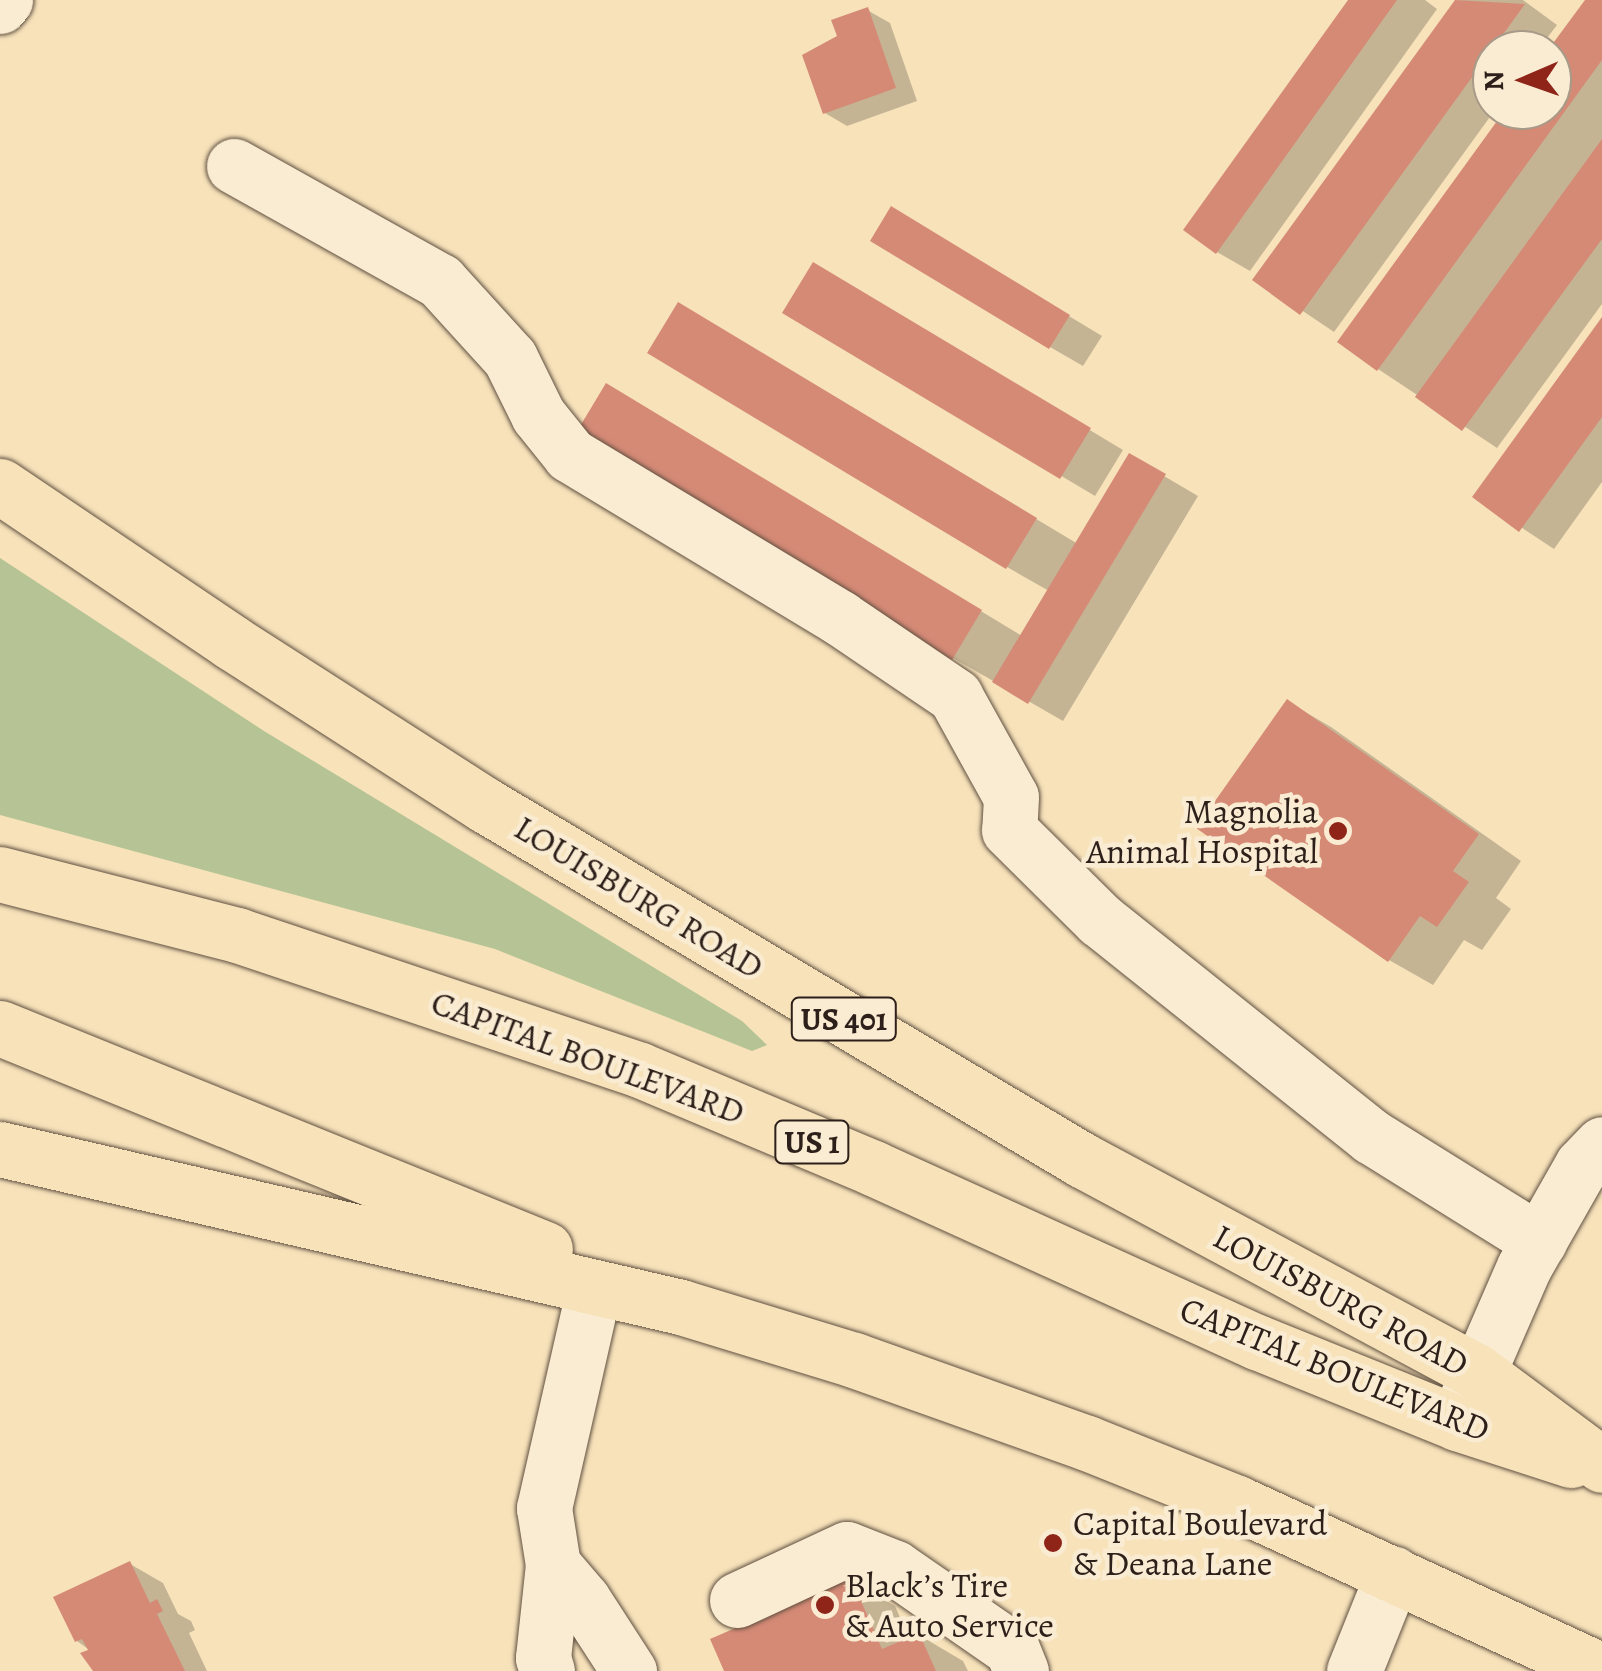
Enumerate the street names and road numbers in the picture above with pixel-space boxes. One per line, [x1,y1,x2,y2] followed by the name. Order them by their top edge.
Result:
[507,806,771,988] street label: LOUISBURG ROAD
[426,981,750,1133] street label: CAPITAL BOULEVARD
[789,992,899,1046] road number: US 401
[772,1115,852,1169] road number: US 1
[1206,1215,1476,1385] street label: LOUISBURG ROAD
[1174,1288,1496,1450] street label: CAPITAL BOULEVARD

